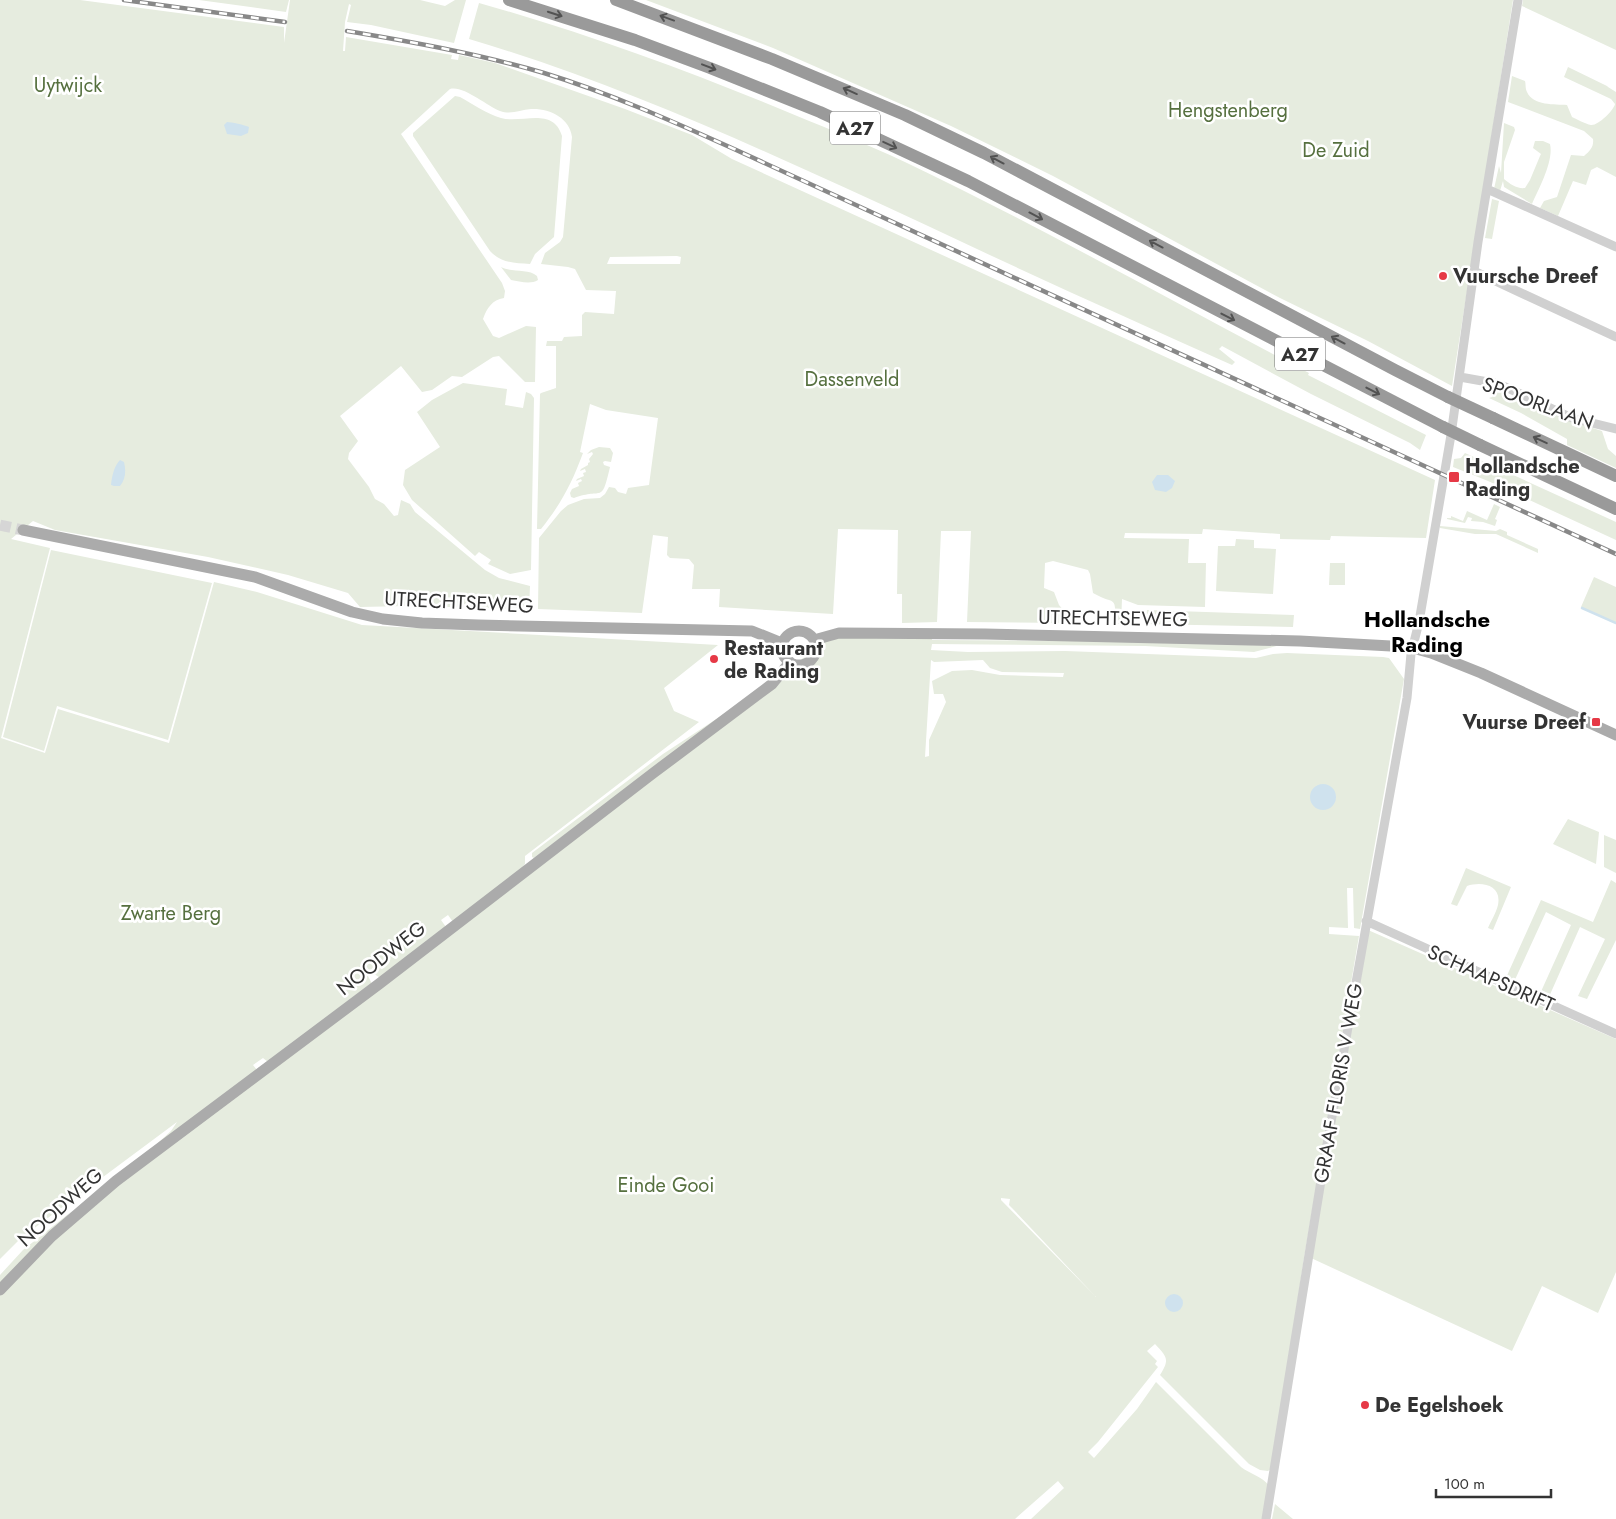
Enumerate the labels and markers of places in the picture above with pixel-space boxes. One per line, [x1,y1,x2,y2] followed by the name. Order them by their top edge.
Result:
[1452,262,1599,291] place label: Vuursche Dreef
[1437,270,1449,282] marker: Vuursche Dreef
[1465,452,1580,504] place label: Hollandsche Rading
[1447,470,1461,484] marker: Hollandsche Rading
[724,634,824,686] place label: Restaurant de Rading
[708,653,720,665] marker: Restaurant de Rading
[1462,708,1587,737] place label: Vuurse Dreef
[1590,716,1602,728] marker: Vuurse Dreef
[1375,1391,1504,1420] place label: De Egelshoek
[1359,1399,1371,1411] marker: De Egelshoek

